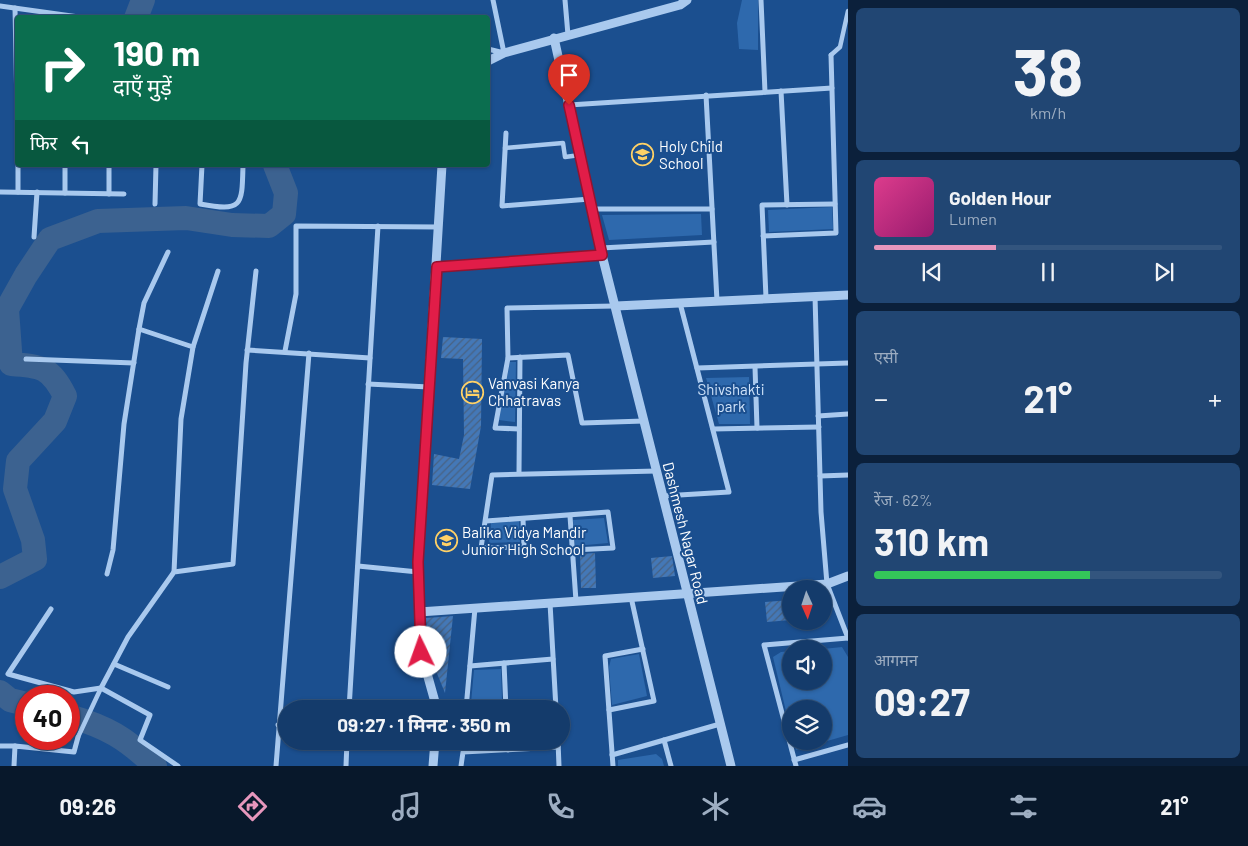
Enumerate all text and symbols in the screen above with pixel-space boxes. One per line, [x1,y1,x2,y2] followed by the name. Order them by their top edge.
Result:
[113,31,200,73] text: 190 m
[1013,31,1083,109] text: 38
[30,35,95,100] icon: right
[548,54,590,105] pin
[555,61,583,89] icon: arrive
[113,73,172,99] text: दाएँ मुड़ें
[1030,103,1066,122] text: km/h
[67,130,95,158] icon: left
[30,131,57,154] text: फिर
[659,137,723,172] place label: Holy Child School
[631,143,655,167] school or university icon: Holy Child School
[949,186,1051,209] text: Golden Hour
[949,209,997,228] text: Lumen
[918,258,946,286] icon: previous
[1034,258,1062,286] icon: pause
[1150,258,1178,286] icon: next
[874,347,898,366] text: एसी
[488,374,580,409] place label: Vanvasi Kanya Chhatravas
[1024,375,1072,421] text: 21°
[460,380,484,404] hotel icon: Vanvasi Kanya Chhatravas
[697,380,765,415] park label: Shivshakti park
[874,381,888,415] text: −
[1208,381,1222,415] text: +
[660,460,712,606] street label: Dashmesh Nagar Road
[874,490,933,509] text: रेंज · 62%
[874,518,989,564] text: 310 km
[462,523,587,558] place label: Balika Vidya Mandir Junior High School
[434,529,458,553] school or university icon: Balika Vidya Mandir Junior High School
[782,580,832,630] north arrow
[782,580,832,750] map controls
[394,625,446,677] position arrow
[782,640,832,690] button: sound
[874,650,918,669] text: आगमन
[874,678,970,724] text: 09:27
[15,685,80,750] speed limit sign: 40
[782,700,832,750] button: layers
[337,713,511,736] text: 09:27 · 1 मिनट · 350 m
[235,789,270,824] icon: directions
[389,789,424,824] icon: music
[543,789,578,824] icon: phone
[698,789,733,824] icon: climate
[852,789,887,824] icon: car
[1006,789,1041,824] icon: filters
[60,793,116,819] text: 09:26
[1160,793,1188,819] text: 21°

